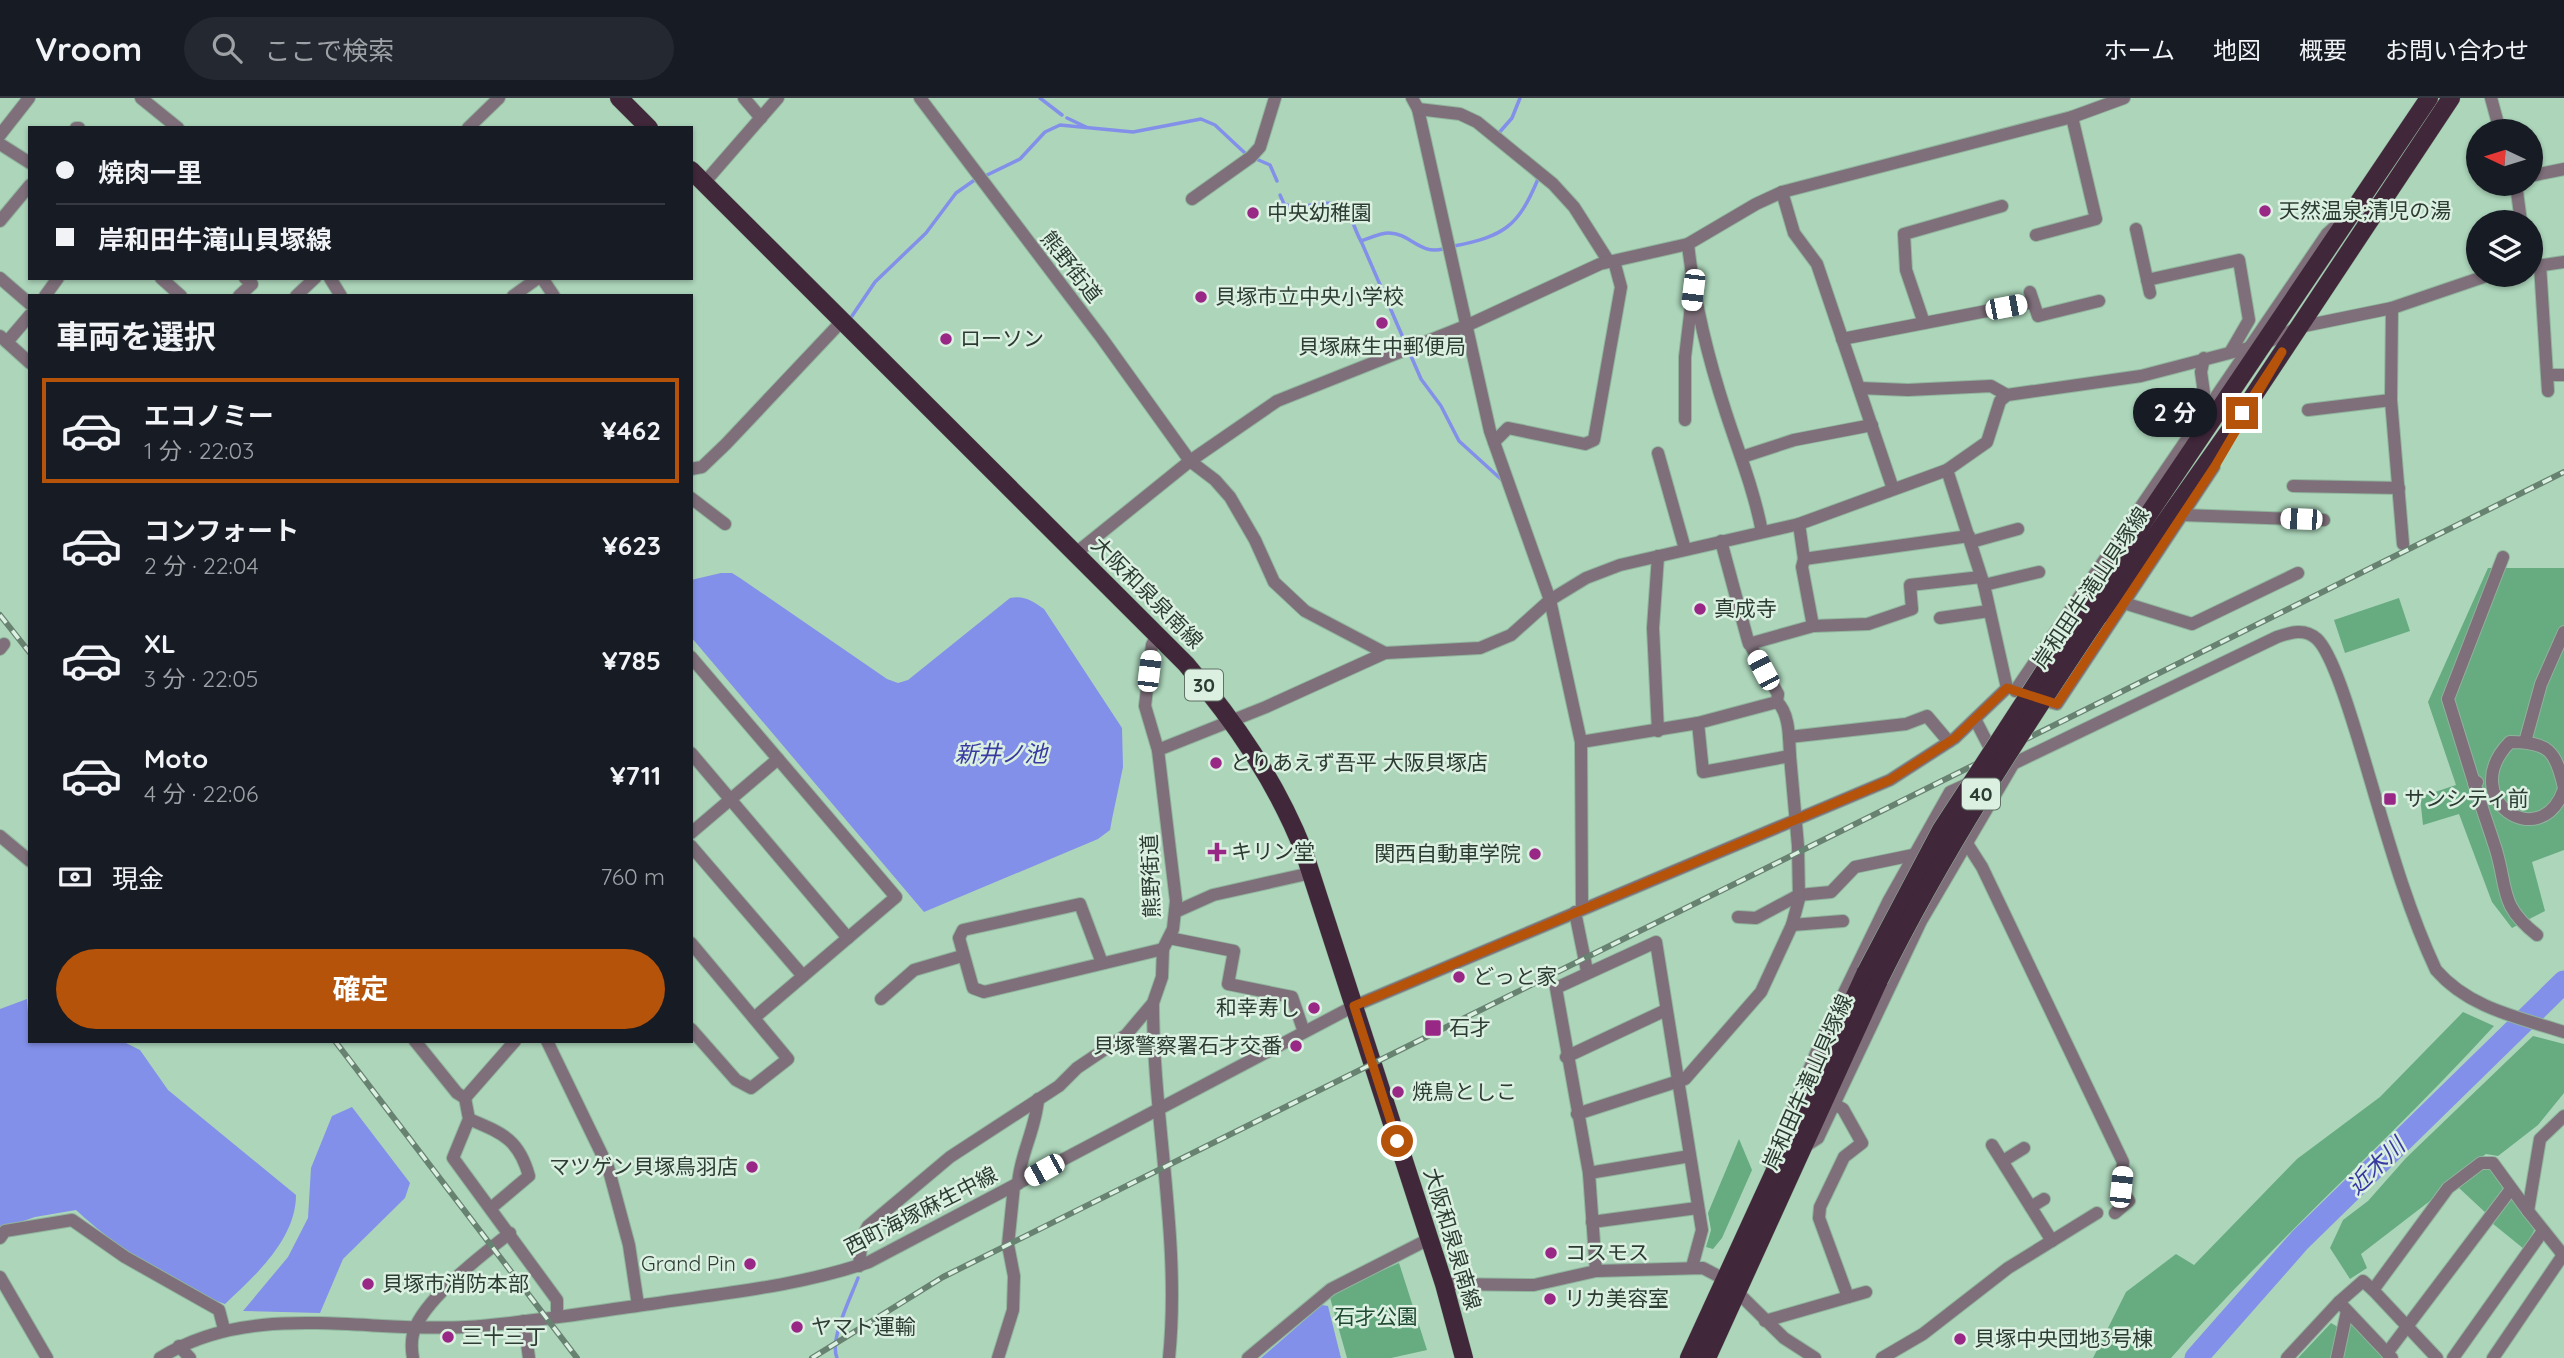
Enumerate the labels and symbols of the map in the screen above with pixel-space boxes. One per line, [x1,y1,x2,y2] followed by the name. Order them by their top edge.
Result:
[2466,119,2543,196] north arrow
[2279,197,2451,223] place label: 天然温泉;清児の湯
[1267,199,1372,225] place label: 中央幼稚園
[2257,203,2273,219] marker: 天然温泉;清児の湯
[1245,205,1261,221] marker: 中央幼稚園
[1036,225,1108,307] street label: 熊野街道
[1681,268,1706,312] car
[1215,283,1404,309] place label: 貝塚市立中央小学校
[1193,289,1209,305] marker: 貝塚市立中央小学校
[1984,293,2029,321] car
[1374,315,1390,331] marker: 貝塚麻生中郵便局
[960,325,1044,351] place label: ローソン
[938,331,954,347] marker: ローソン
[1298,333,1466,359] place label: 貝塚麻生中郵便局
[2134,388,2218,438] callout: 2 分
[2226,397,2258,429] route end
[2027,502,2154,673] street label: 岸和田牛滝山貝塚線
[2280,508,2323,530] car
[1087,531,1209,653] street label: 大阪和泉泉南線
[1714,595,1777,621] place label: 真成寺
[1692,601,1708,617] marker: 真成寺
[1744,647,1783,693] car
[1137,649,1162,693] car
[1185,670,1223,700] road number: 30
[955,739,1049,768] water label: 新井ノ池
[1230,749,1488,775] place label: とりあえず吾平 大阪貝塚店
[1208,755,1224,771] marker: とりあえず吾平 大阪貝塚店
[1962,778,2000,810] road number: 40
[2404,785,2529,811] place label: サンシティ前
[2382,791,2398,807] marker: サンシティ前
[1136,834,1164,918] street label: 熊野街道
[1231,838,1315,864] place label: キリン堂
[1374,840,1521,866] place label: 関西自動車学院
[1209,844,1225,860] marker: キリン堂
[1527,846,1543,862] marker: 関西自動車学院
[1473,963,1557,989] place label: どっと家
[1451,969,1467,985] marker: どっと家
[1757,990,1857,1173] street label: 岸和田牛滝山貝塚線
[1216,994,1300,1020] place label: 和幸寿し
[1306,1000,1322,1016] marker: 和幸寿し
[1449,1014,1491,1040] place label: 石才
[1423,1018,1443,1038] marker: 石才
[1093,1032,1282,1058] place label: 貝塚警察署石才交番
[1288,1038,1304,1054] marker: 貝塚警察署石才交番
[1412,1078,1517,1104] place label: 焼鳥としこ
[1390,1084,1406,1100] marker: 焼鳥としこ
[1381,1125,1413,1157] route start
[2341,1129,2413,1200] water label: 近木川
[1021,1151,1068,1189] car
[549,1153,738,1179] place label: マツゲン貝塚鳥羽店
[744,1159,760,1175] marker: マツゲン貝塚鳥羽店
[840,1160,1001,1260] street label: 西町海塚麻生中線
[1419,1165,1487,1313] street label: 大阪和泉泉南線
[2109,1165,2134,1209] car
[1565,1239,1649,1265] place label: コスモス
[1543,1245,1559,1261] marker: コスモス
[641,1250,736,1276] place label: Grand Pin
[742,1256,758,1272] marker: Grand Pin
[382,1270,529,1296] place label: 貝塚市消防本部
[360,1276,376,1292] marker: 貝塚市消防本部
[1564,1285,1669,1311] place label: リカ美容室
[1542,1291,1558,1307] marker: リカ美容室
[1334,1303,1418,1329] park label: 石才公園
[811,1313,916,1339] place label: ヤマト運輸
[789,1319,805,1335] marker: ヤマト運輸
[462,1323,546,1349] place label: 三十三丁
[1974,1325,2153,1351] place label: 貝塚中央団地3号棟
[440,1329,456,1345] marker: 三十三丁
[1952,1331,1968,1347] marker: 貝塚中央団地3号棟

